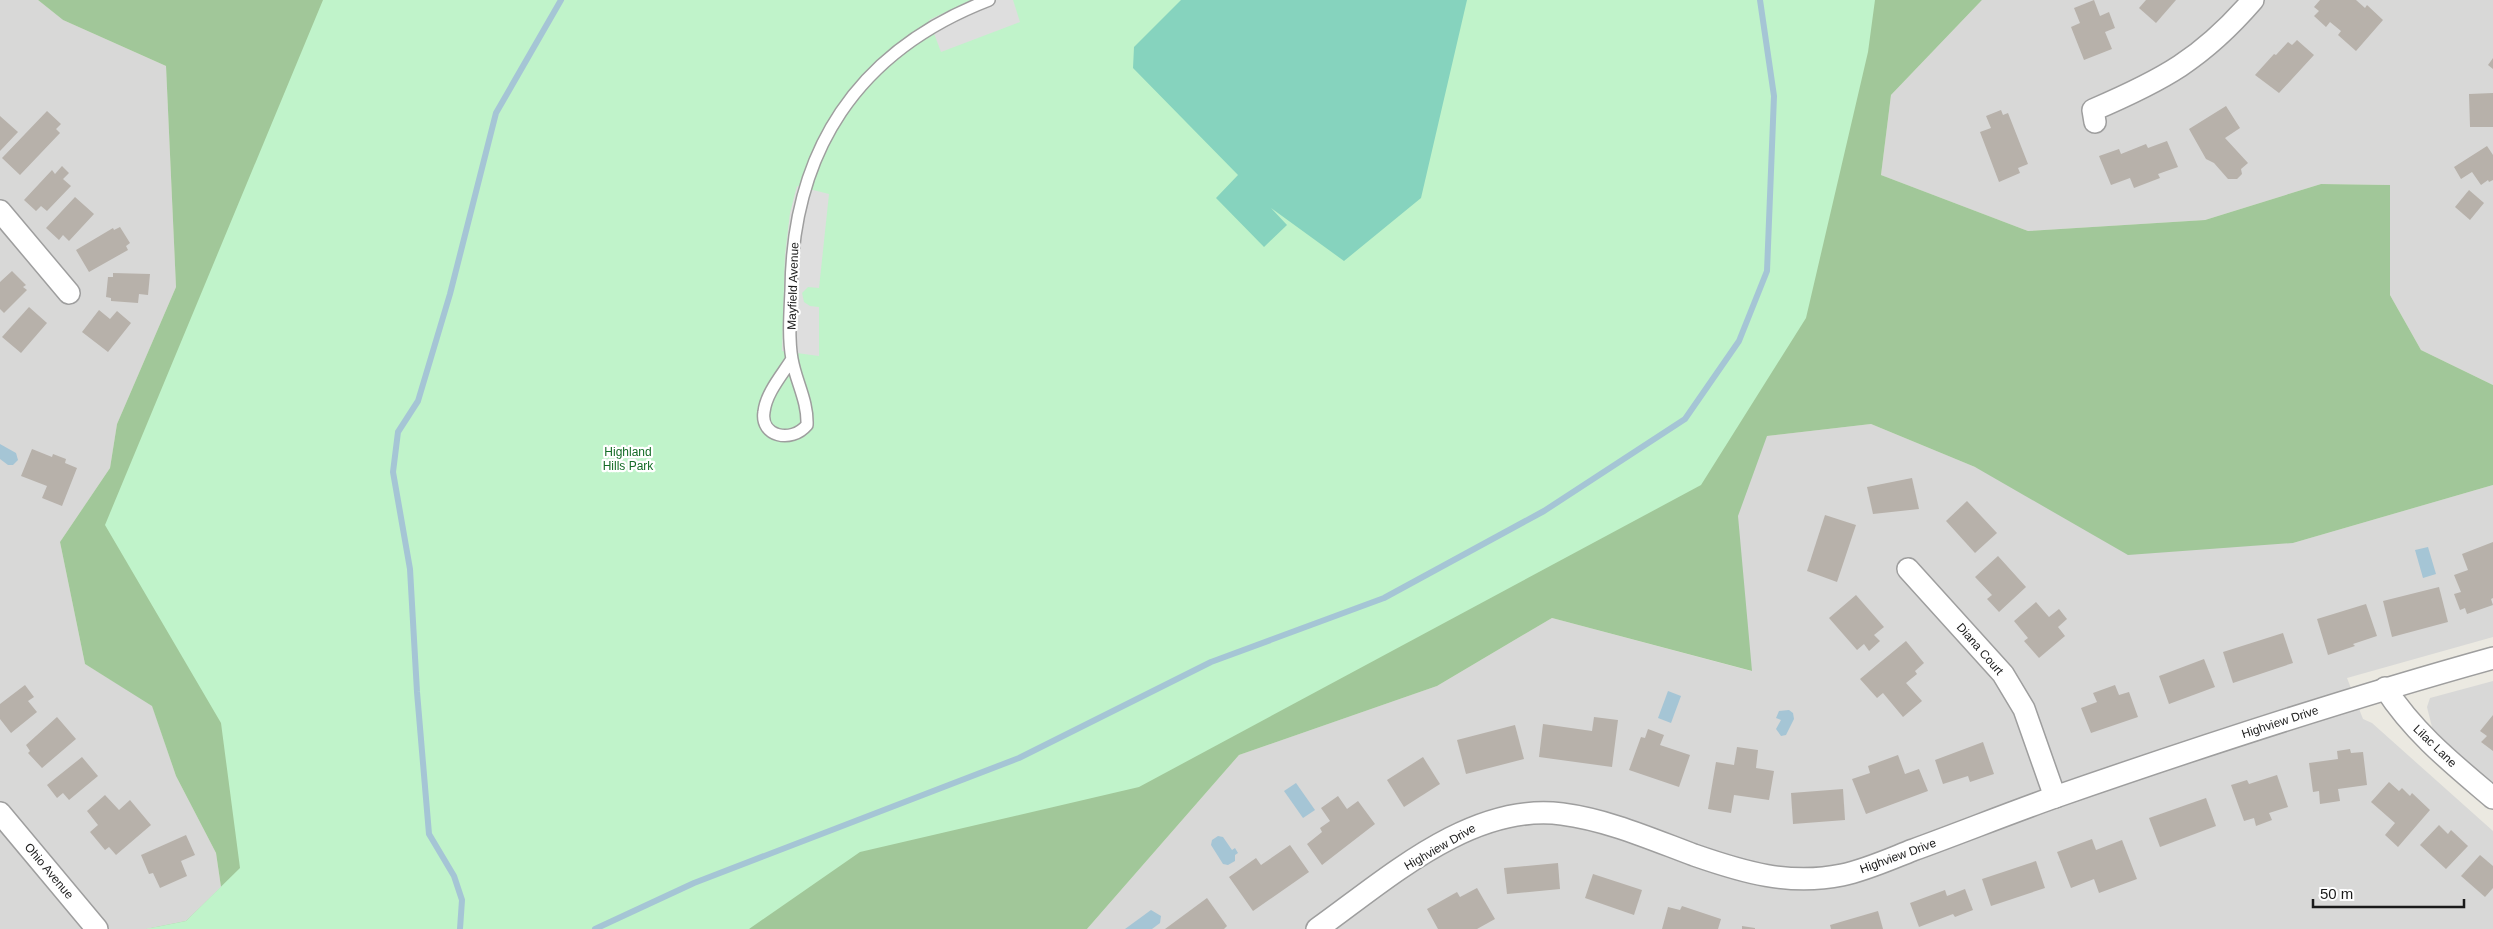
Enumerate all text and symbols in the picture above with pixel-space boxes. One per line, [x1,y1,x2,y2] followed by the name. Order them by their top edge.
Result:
[784,242,802,330] street label: Mayfield Avenue
[603,445,654,473] park label: Highland Hills Park
[1954,620,2007,678] street label: Diana Court
[2240,703,2321,741] street label: Highview Drive
[2410,722,2460,770] street label: Lilac Lane
[1402,821,1478,873] street label: Highview Drive
[1858,836,1938,876] street label: Highview Drive
[22,840,77,902] street label: Ohio Avenue
[2313,876,2464,908] scale bar
[2320,885,2353,902] text: 50 m

